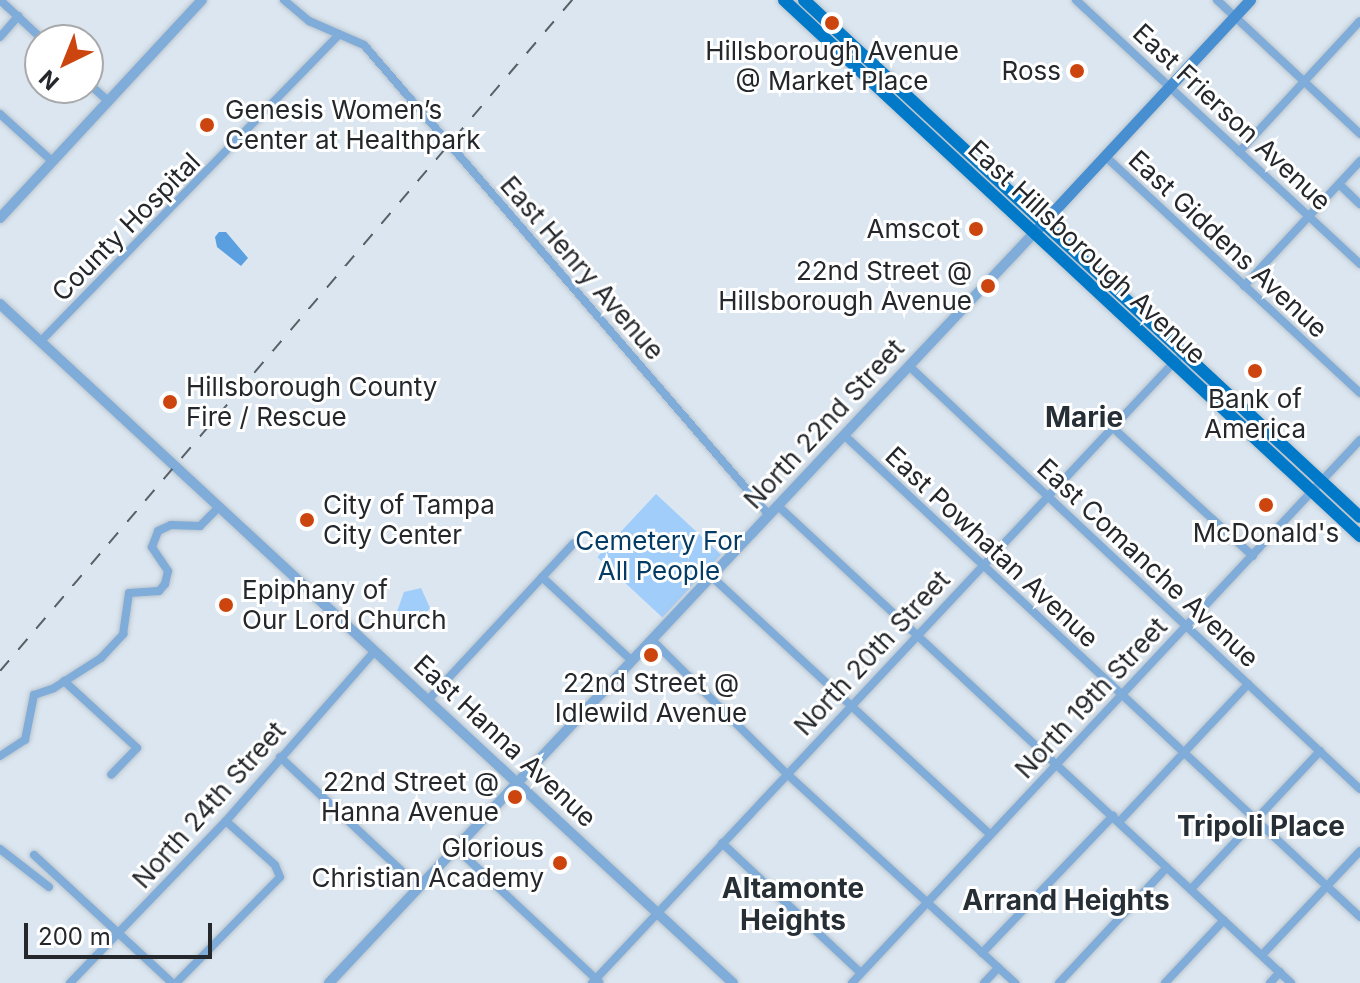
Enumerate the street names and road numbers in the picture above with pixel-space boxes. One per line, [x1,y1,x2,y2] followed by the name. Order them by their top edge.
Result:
[1127,17,1337,217] street label: East Frierson Avenue
[962,134,1212,370] street label: East Hillsborough Avenue
[1122,144,1334,344] street label: East Giddens Avenue
[45,146,207,308] street label: County Hospital
[494,170,670,366] street label: East Henry Avenue
[737,333,911,515] street label: North 22nd Street
[879,440,1105,654] street label: East Powhatan Avenue
[1031,452,1265,674] street label: East Comanche Avenue
[788,564,956,742] street label: North 20th Street
[1009,611,1173,785] street label: North 19th Street
[407,649,603,833] street label: East Hanna Avenue
[126,715,292,895] street label: North 24th Street

